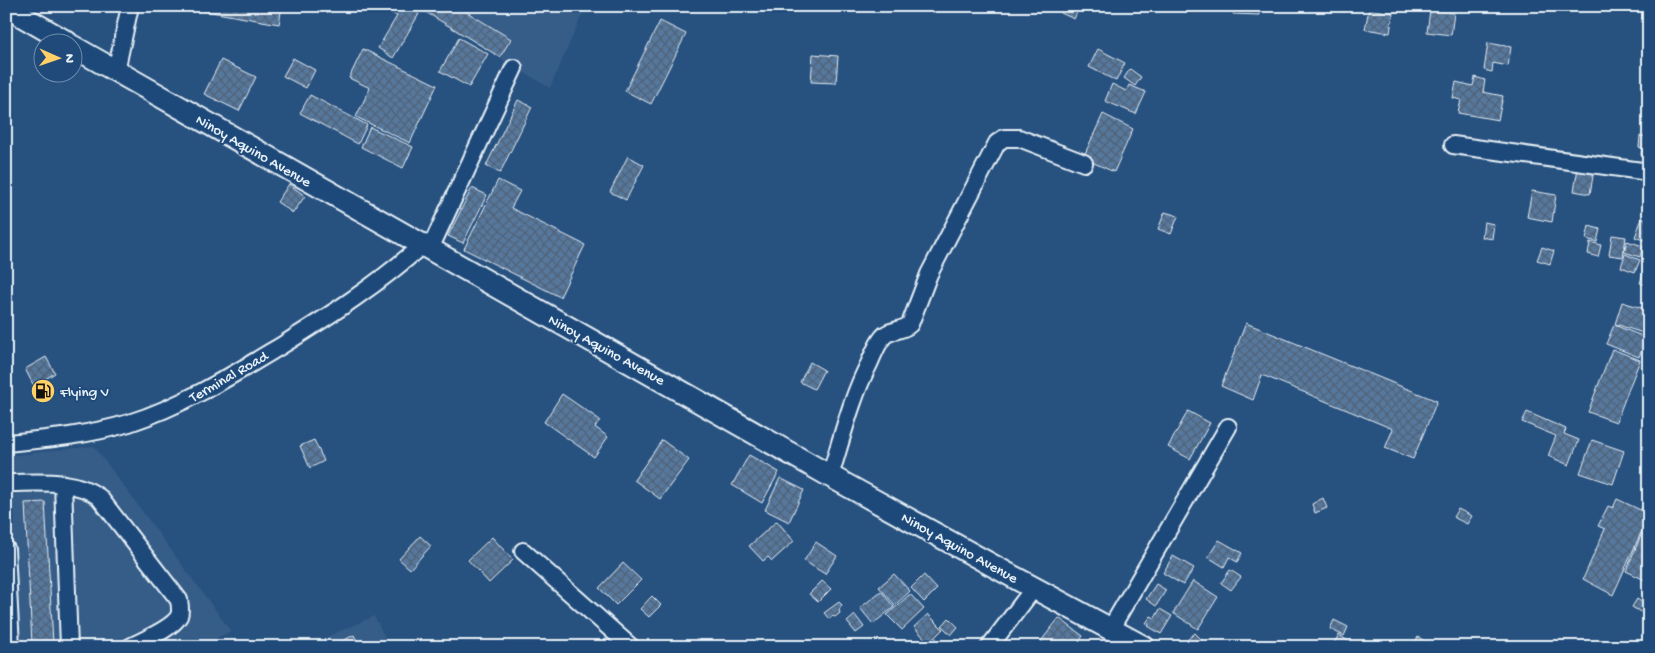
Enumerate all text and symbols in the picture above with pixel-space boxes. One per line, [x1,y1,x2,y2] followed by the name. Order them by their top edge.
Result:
[32,32,82,82] north arrow
[60,54,77,63] text: N
[192,111,314,192] street label: Ninoy Aquino Avenue
[545,311,668,390] street label: Ninoy Aquino Avenue
[186,347,273,408] street label: Terminal Road
[30,378,56,404] fuel station icon: Flying V
[59,384,109,402] place label: Flying V
[898,509,1021,588] street label: Ninoy Aquino Avenue

